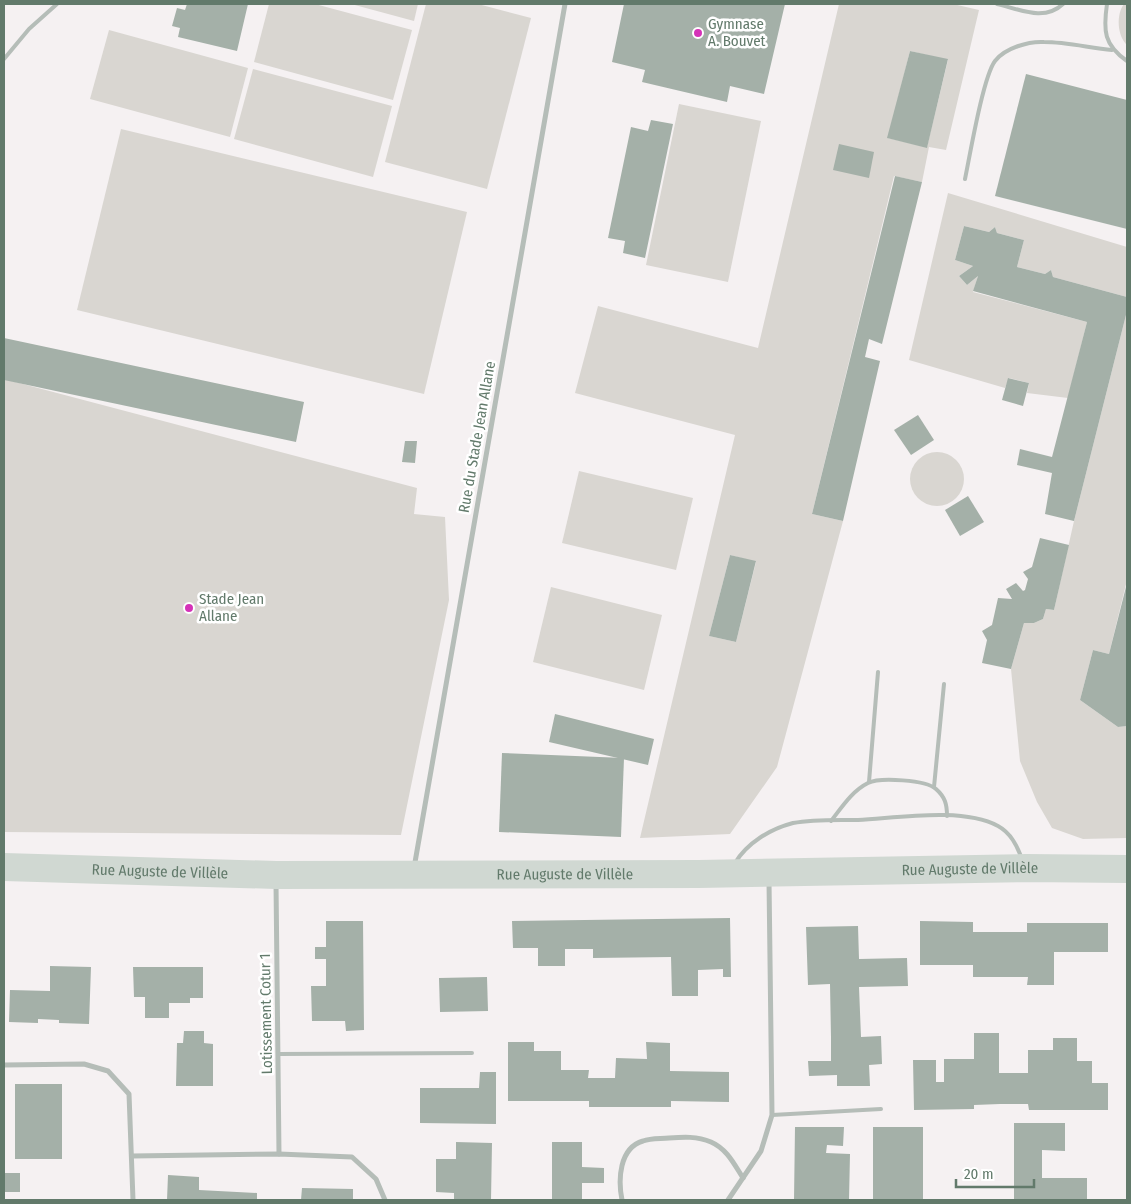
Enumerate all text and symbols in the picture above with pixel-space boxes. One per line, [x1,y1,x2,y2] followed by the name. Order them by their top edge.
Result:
[708,15,766,50] place label: Gymnase A. Bouvet
[692,27,704,39] marker: Gymnase A. Bouvet
[455,360,499,514] street label: Rue du Stade Jean Allane
[199,590,264,625] place label: Stade Jean Allane
[183,602,195,614] marker: Stade Jean Allane
[901,859,1038,879] street label: Rue Auguste de Villèle
[91,861,228,883] street label: Rue Auguste de Villèle
[497,865,633,883] street label: Rue Auguste de Villèle
[256,953,276,1075] street label: Lotissement Cotur 1
[956,1156,1034,1188] scale bar
[964,1165,994,1183] text: 20 m

